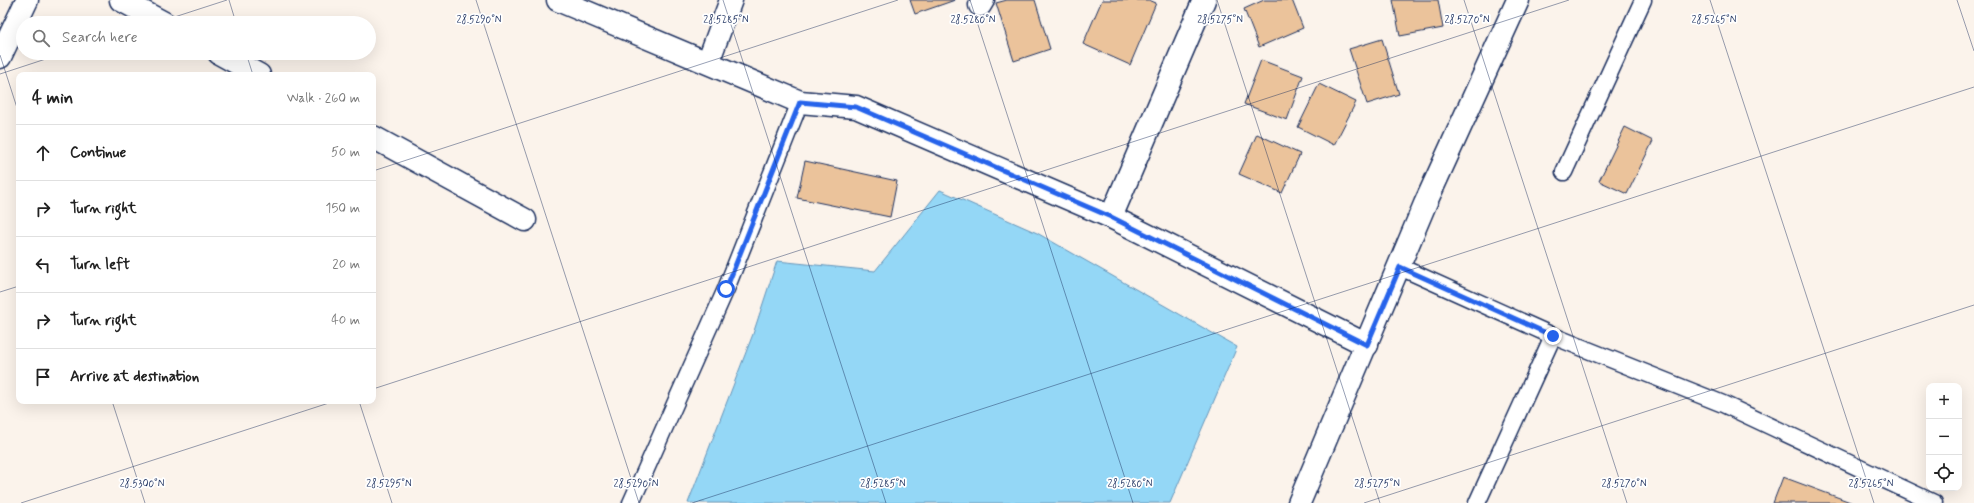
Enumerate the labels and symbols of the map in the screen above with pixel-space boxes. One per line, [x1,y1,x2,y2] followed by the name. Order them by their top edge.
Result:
[457,13,502,27] text: 28.5290°N
[703,13,749,27] text: 28.5285°N
[950,13,996,27] text: 28.5280°N
[1197,13,1243,27] text: 28.5275°N
[1444,13,1490,27] text: 28.5270°N
[1692,13,1737,27] text: 28.5265°N
[717,280,735,298] route start
[1544,327,1562,345] route end
[120,477,165,491] text: 28.5300°N
[366,477,412,491] text: 28.5295°N
[614,477,659,491] text: 28.5290°N
[860,477,906,491] text: 28.5285°N
[1107,477,1153,491] text: 28.5280°N
[1354,477,1400,491] text: 28.5275°N
[1601,477,1647,491] text: 28.5270°N
[1849,477,1894,491] text: 28.5265°N

